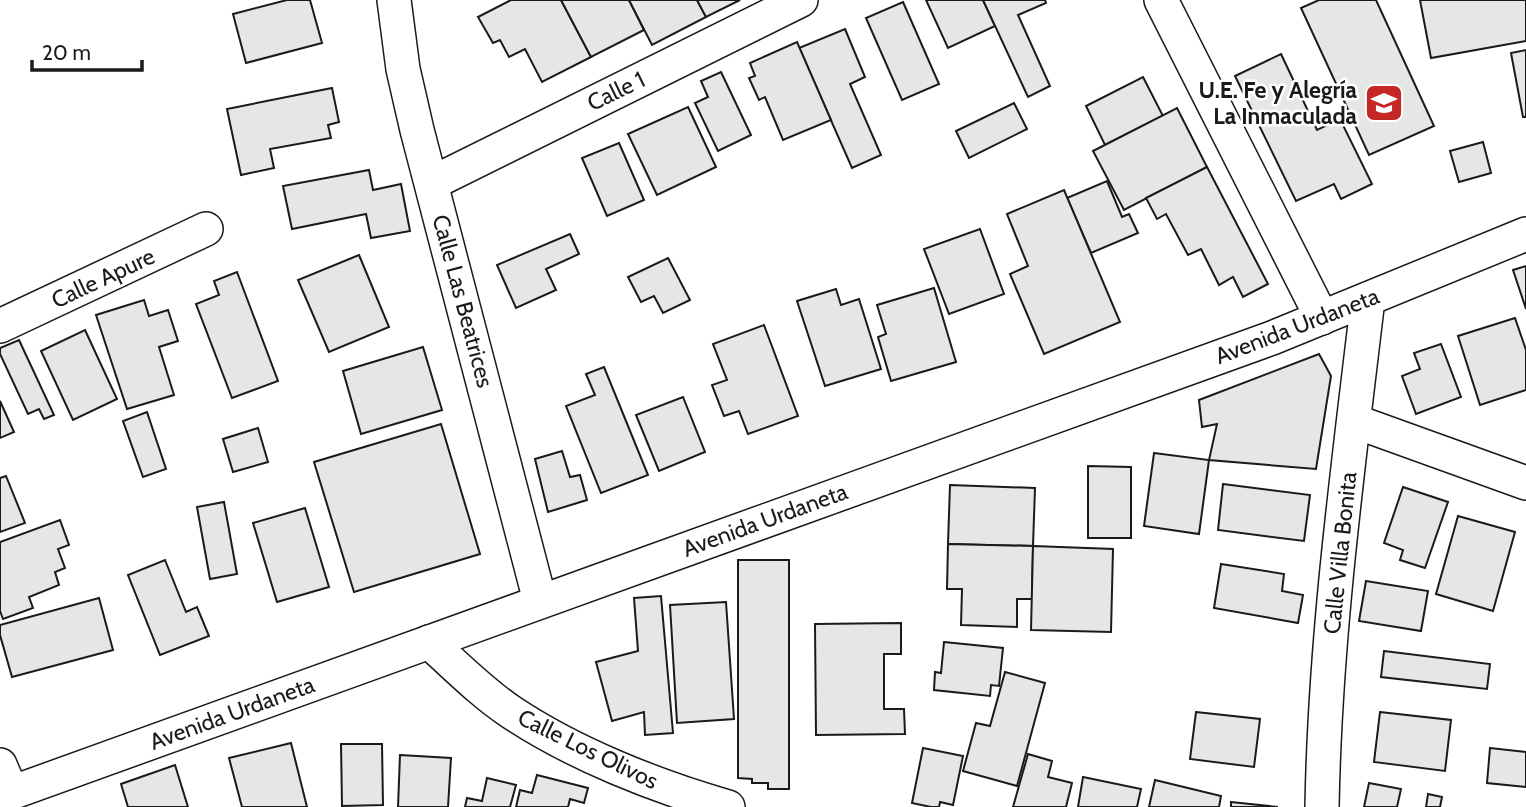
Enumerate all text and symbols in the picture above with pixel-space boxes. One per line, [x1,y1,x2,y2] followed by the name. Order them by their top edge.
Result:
[32,28,142,72] scale bar
[42,40,91,65] text: 20 m
[583,65,649,117] street label: Calle 1
[1198,76,1358,130] place label: U.E. Fe y Alegría La Inmaculada
[1363,82,1405,124] school or university icon: U.E. Fe y Alegría La Inmaculada
[426,211,500,391] street label: Calle Las Beatrices
[47,242,159,314] street label: Calle Apure
[1211,282,1383,370] street label: Avenida Urdaneta
[1318,471,1362,635] street label: Calle Villa Bonita
[679,477,851,563] street label: Avenida Urdaneta
[146,670,318,756] street label: Avenida Urdaneta
[513,703,663,795] street label: Calle Los Olivos

